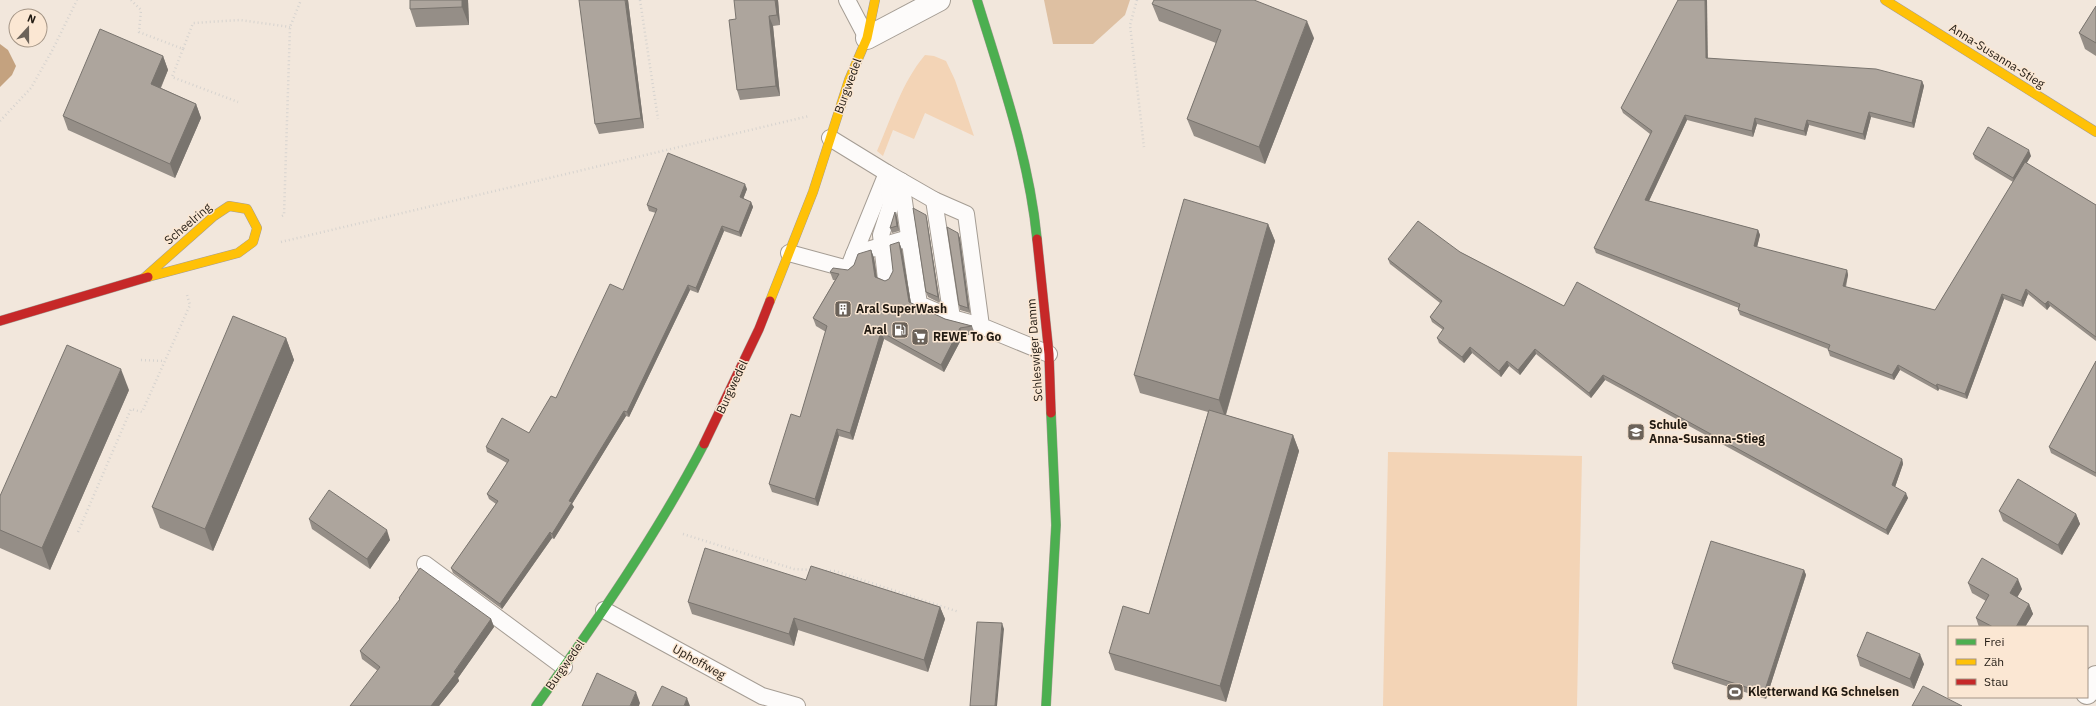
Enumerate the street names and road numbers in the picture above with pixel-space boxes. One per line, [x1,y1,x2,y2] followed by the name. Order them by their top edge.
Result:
[1947,20,2048,91] street label: Anna-Susanna-Stieg
[831,56,864,116] street label: Burgwedel
[161,199,215,248] street label: Scheelring
[1023,298,1046,402] street label: Schleswiger Damm
[713,357,751,416] street label: Burgwedel
[542,637,587,693] street label: Burgwedel
[670,641,729,683] street label: Uphoffweg

